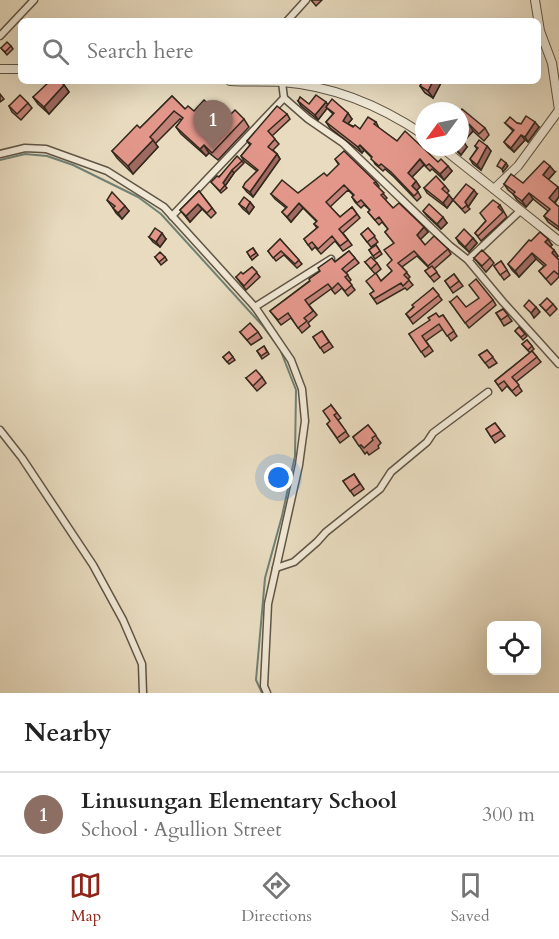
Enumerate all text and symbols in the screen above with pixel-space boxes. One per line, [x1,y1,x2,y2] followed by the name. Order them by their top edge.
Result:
[18,18,541,84] search box
[39,35,72,68] icon: search
[87,36,194,66] text: Search here
[194,100,232,150] pin: 1
[415,102,469,156] north arrow
[264,463,293,492] your location
[487,621,541,675] map controls
[487,621,541,675] button: locate
[24,715,112,750] text: Nearby
[81,786,397,816] text: Linusungan Elementary School
[38,801,49,828] text: 1
[482,801,535,828] text: 300 m
[81,816,282,843] text: School · Agullion Street
[69,869,102,927] tab: Map
[241,869,312,927] tab: Directions
[451,869,490,927] tab: Saved

